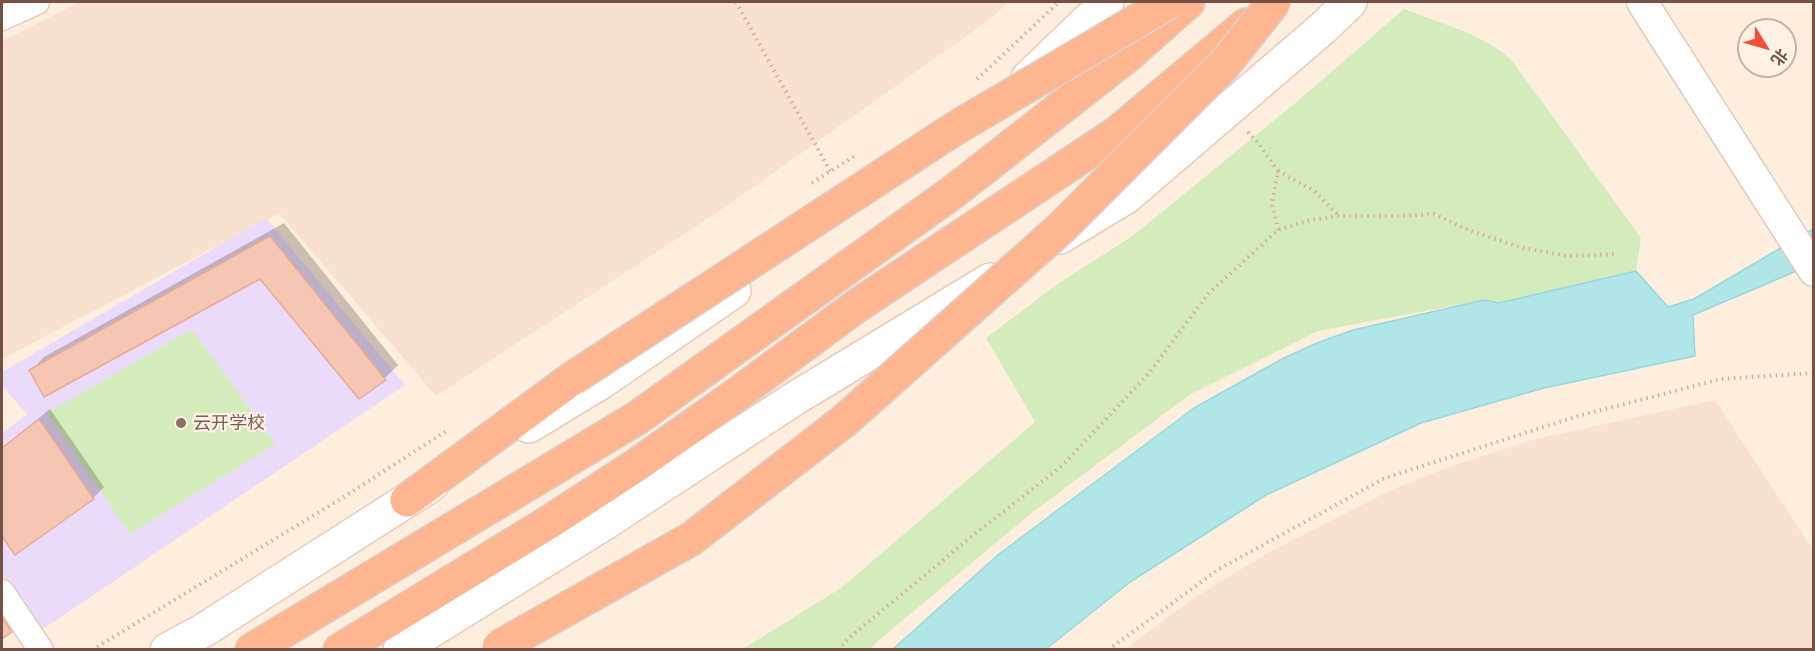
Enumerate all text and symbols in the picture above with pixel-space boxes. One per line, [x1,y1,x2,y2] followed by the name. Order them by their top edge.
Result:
[1737,18,1797,78] north arrow
[1768,46,1792,69] text: 北
[193,412,265,434] place label: 云开学校
[174,416,188,430] marker: 云开学校

